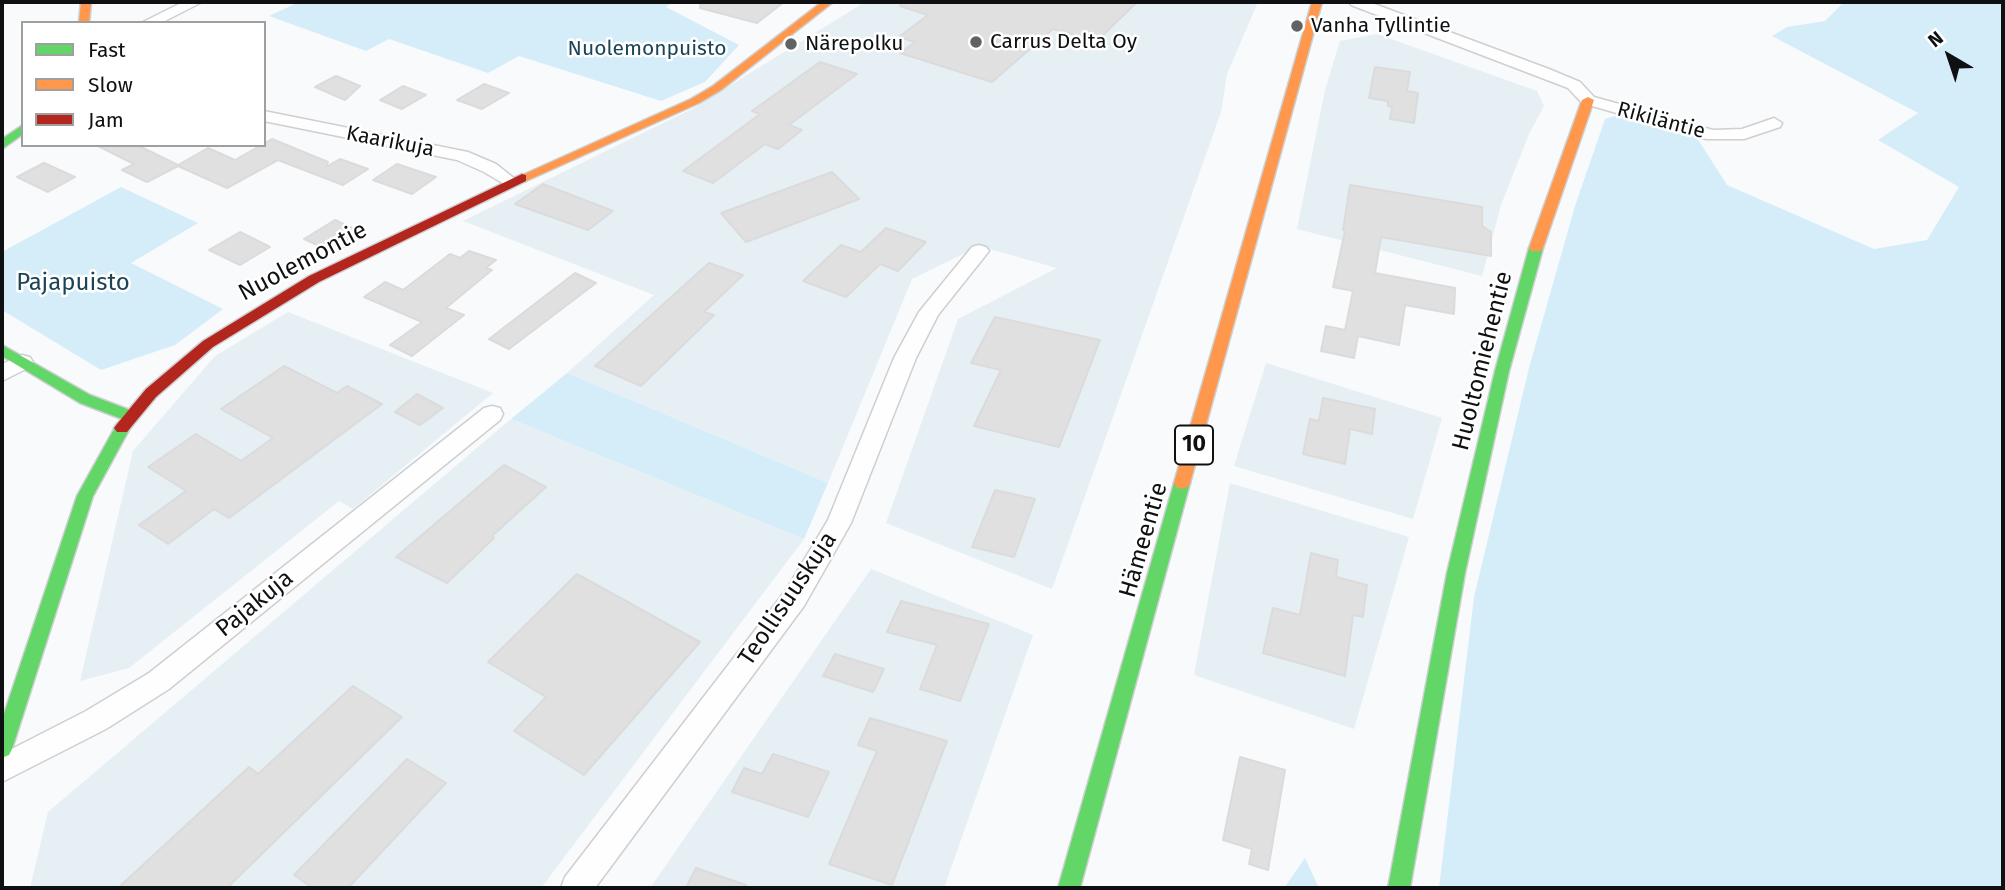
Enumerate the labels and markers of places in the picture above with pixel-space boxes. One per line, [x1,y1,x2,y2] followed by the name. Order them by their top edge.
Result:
[1311,13,1451,39] place label: Vanha Tyllintie
[1289,18,1305,34] marker: Vanha Tyllintie
[990,29,1137,55] place label: Carrus Delta Oy
[805,31,903,57] place label: Närepolku
[968,34,984,50] marker: Carrus Delta Oy
[783,36,799,52] marker: Närepolku

